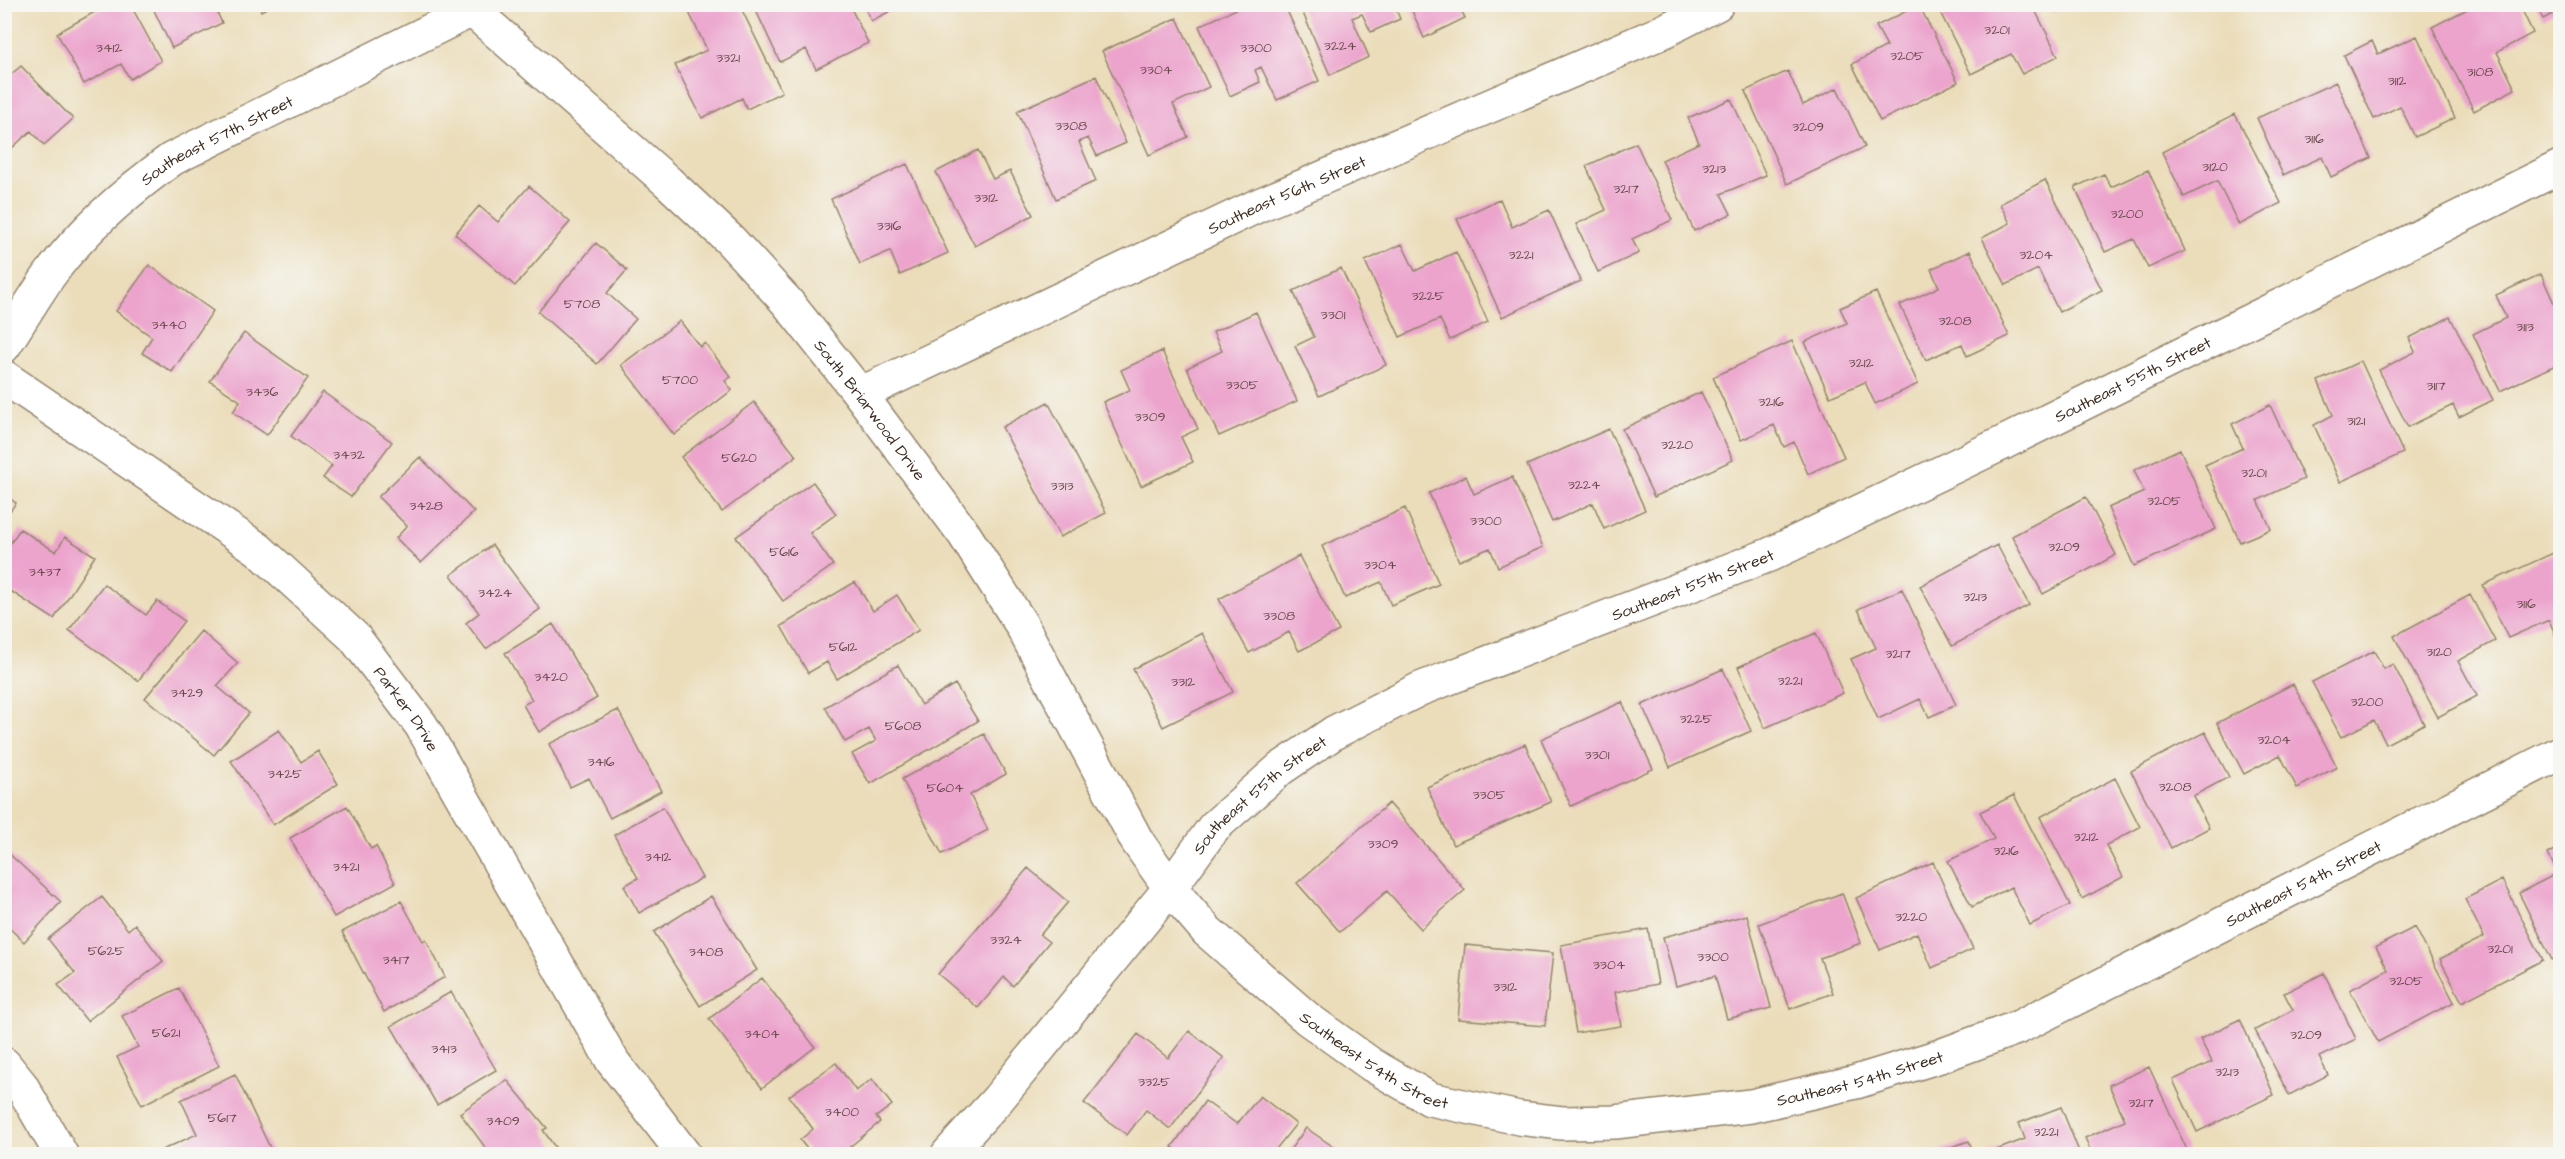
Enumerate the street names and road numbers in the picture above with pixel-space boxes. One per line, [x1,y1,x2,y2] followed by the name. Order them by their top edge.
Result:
[136,90,298,191] street label: Southeast 57th Street
[1204,150,1370,240] street label: Southeast 56th Street
[2051,331,2216,428] street label: Southeast 55th Street
[809,335,931,485] street label: South Briarwood Drive
[1608,544,1778,626] street label: Southeast 55th Street
[368,662,444,756] street label: Parker Drive
[1188,731,1332,859] street label: Southeast 55th Street
[2222,835,2386,933] street label: Southeast 54th Street
[1295,1007,1451,1115] street label: Southeast 54th Street
[1774,1046,1947,1112] street label: Southeast 54th Street

